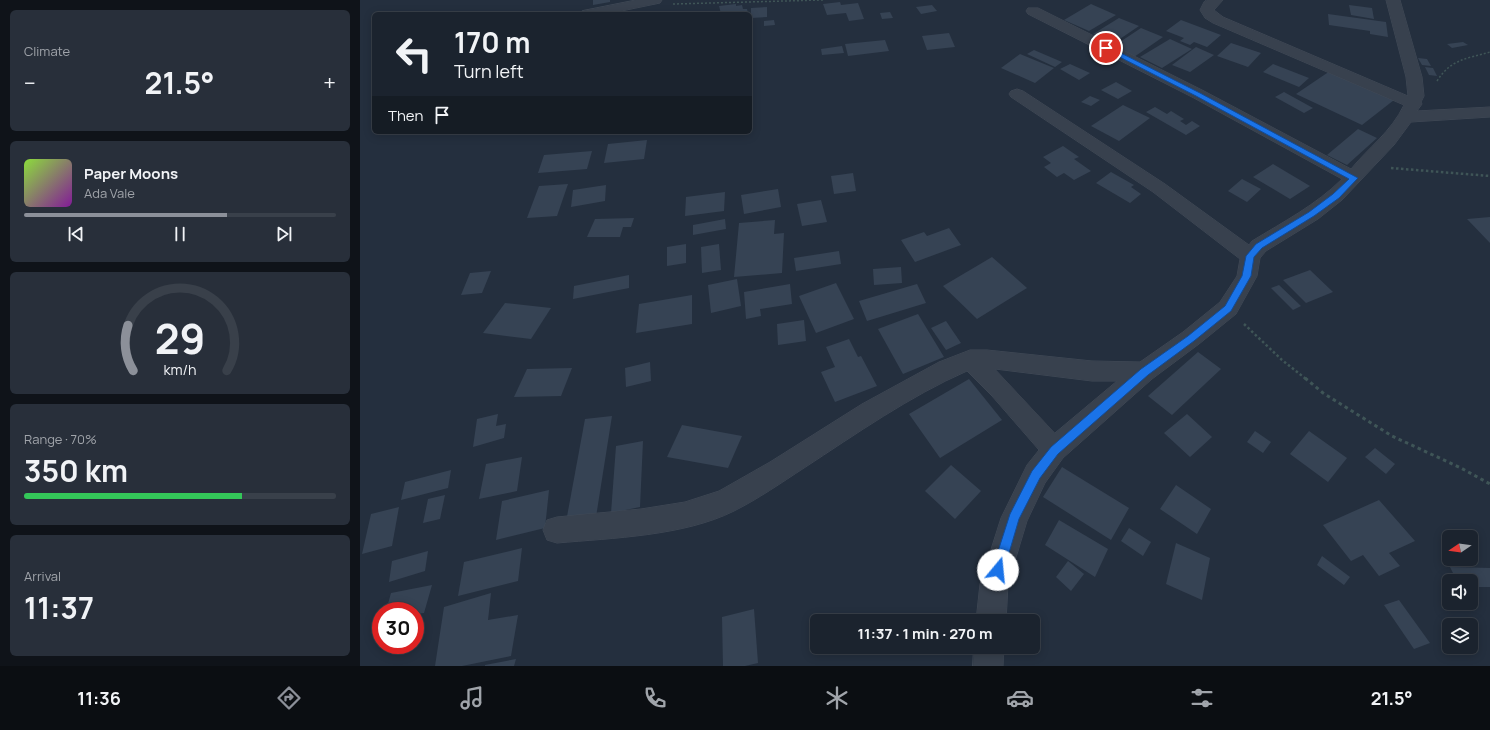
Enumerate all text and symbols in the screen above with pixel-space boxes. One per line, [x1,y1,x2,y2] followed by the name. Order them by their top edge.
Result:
[454,23,530,61] text: 170 m
[388,28,440,80] icon: left
[1089,31,1123,65] pin
[1095,37,1117,59] icon: arrive
[24,42,70,60] text: Climate
[454,59,524,83] text: Turn left
[145,62,215,103] text: 21.5°
[24,68,36,98] text: −
[323,68,336,98] text: +
[431,104,453,126] icon: arrive
[388,105,423,126] text: Then
[84,163,178,184] text: Paper Moons
[84,184,135,202] text: Ada Vale
[65,223,87,245] icon: previous
[169,223,191,245] icon: pause
[273,223,295,245] icon: next
[155,310,205,366] text: 29
[163,360,197,379] text: km/h
[24,430,97,448] text: Range · 70%
[24,450,128,491] text: 350 km
[1442,530,1478,566] north arrow
[1442,530,1478,654] map controls
[977,549,1019,591] position arrow
[24,567,61,585] text: Arrival
[1442,574,1478,610] button: sound
[24,587,94,628] text: 11:37
[372,602,424,654] speed limit sign: 30
[1442,618,1478,654] button: layers
[858,623,992,644] text: 11:37 · 1 min · 270 m
[275,684,303,712] icon: directions
[458,684,486,712] icon: music
[641,684,669,712] icon: phone
[823,684,851,712] icon: climate
[1006,684,1034,712] icon: car
[1188,684,1216,712] icon: filters
[77,686,121,710] text: 11:36
[1371,686,1413,710] text: 21.5°

